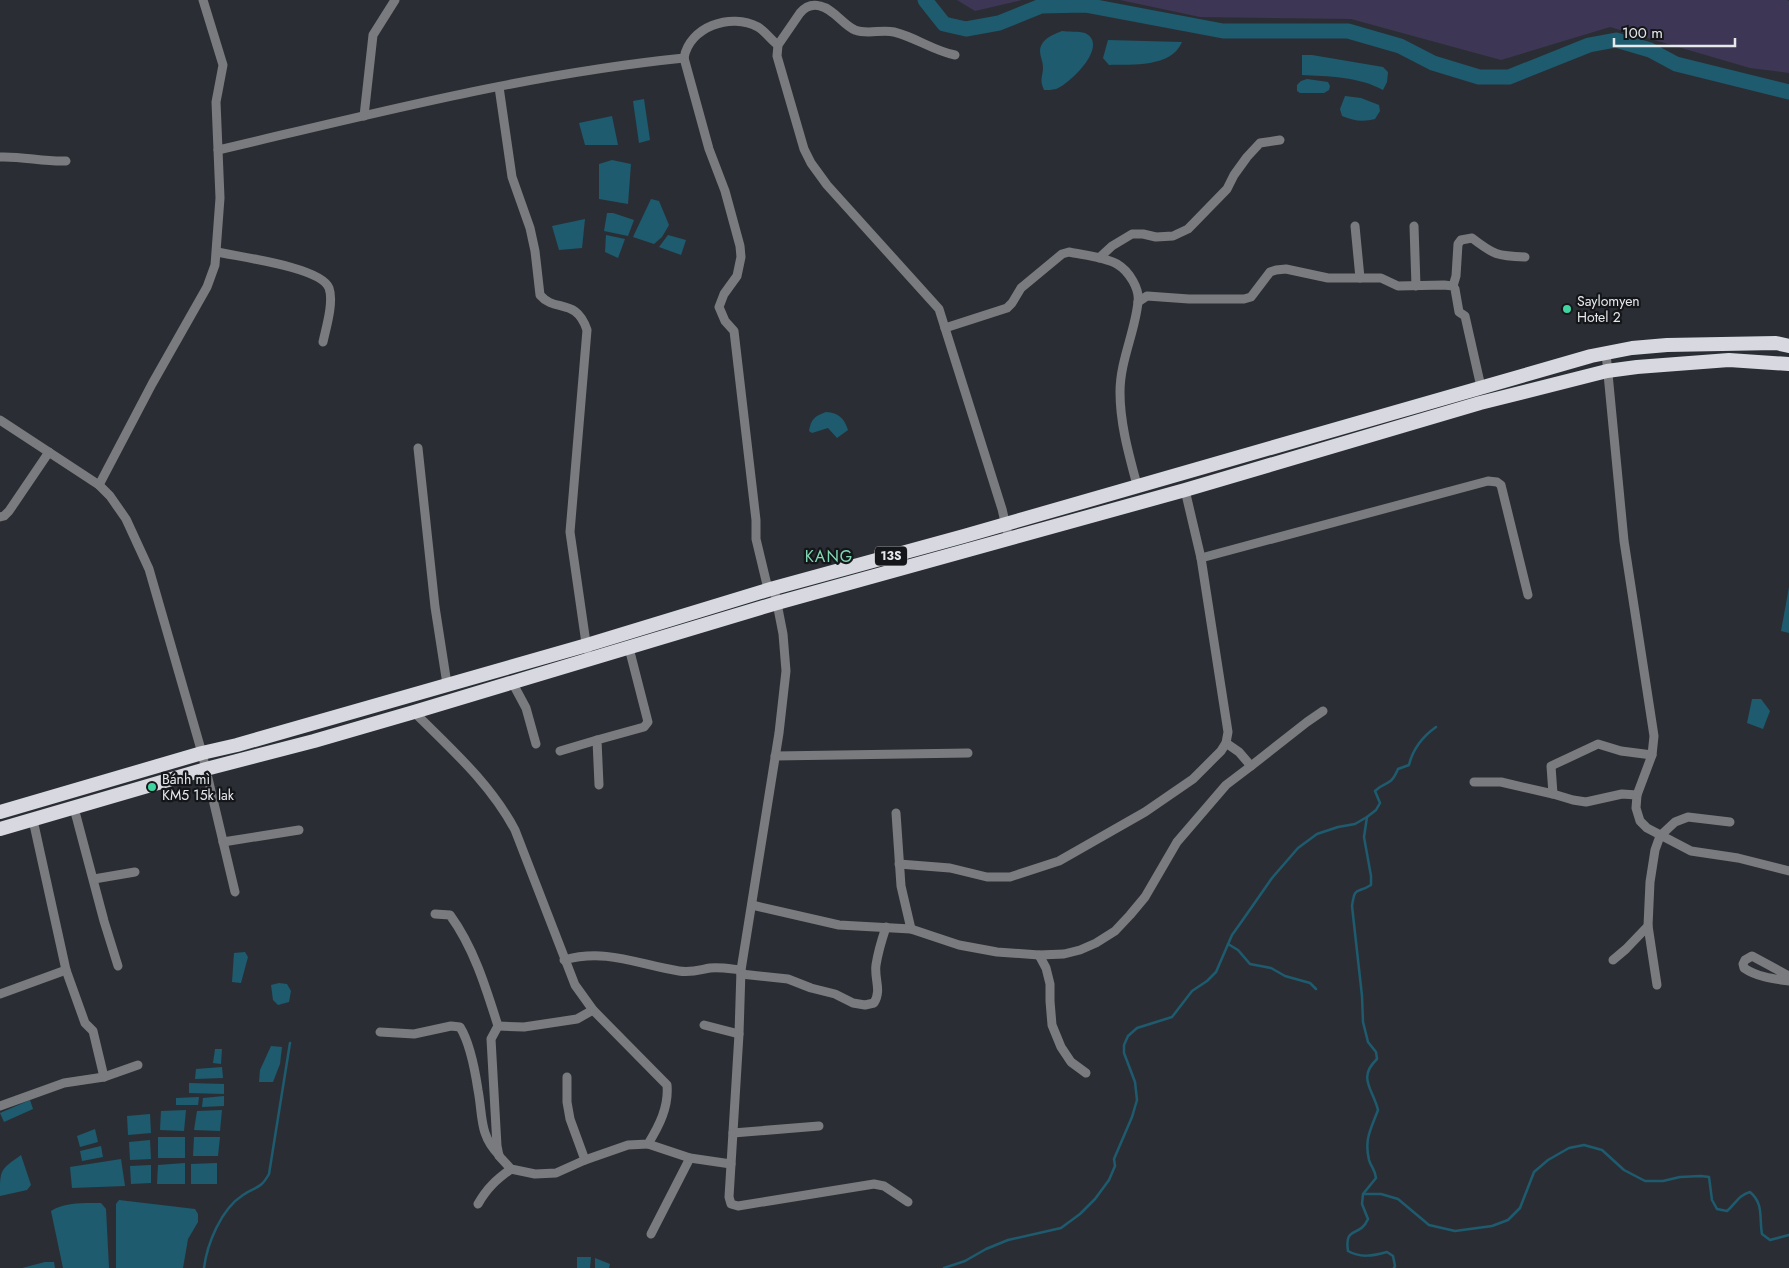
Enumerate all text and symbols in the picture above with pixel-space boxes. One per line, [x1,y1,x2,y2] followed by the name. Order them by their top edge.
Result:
[1614,15,1735,47] scale bar
[1622,22,1663,44] text: 100 m
[1577,291,1640,327] place label: Saylomyen Hotel 2
[1561,303,1573,315] marker: Saylomyen Hotel 2
[805,545,853,568] district label: KANG
[875,546,907,566] road number: 13S
[162,769,235,805] place label: Bánh mì KM5 15k lak
[146,781,158,793] marker: Bánh mì KM5 15k lak

